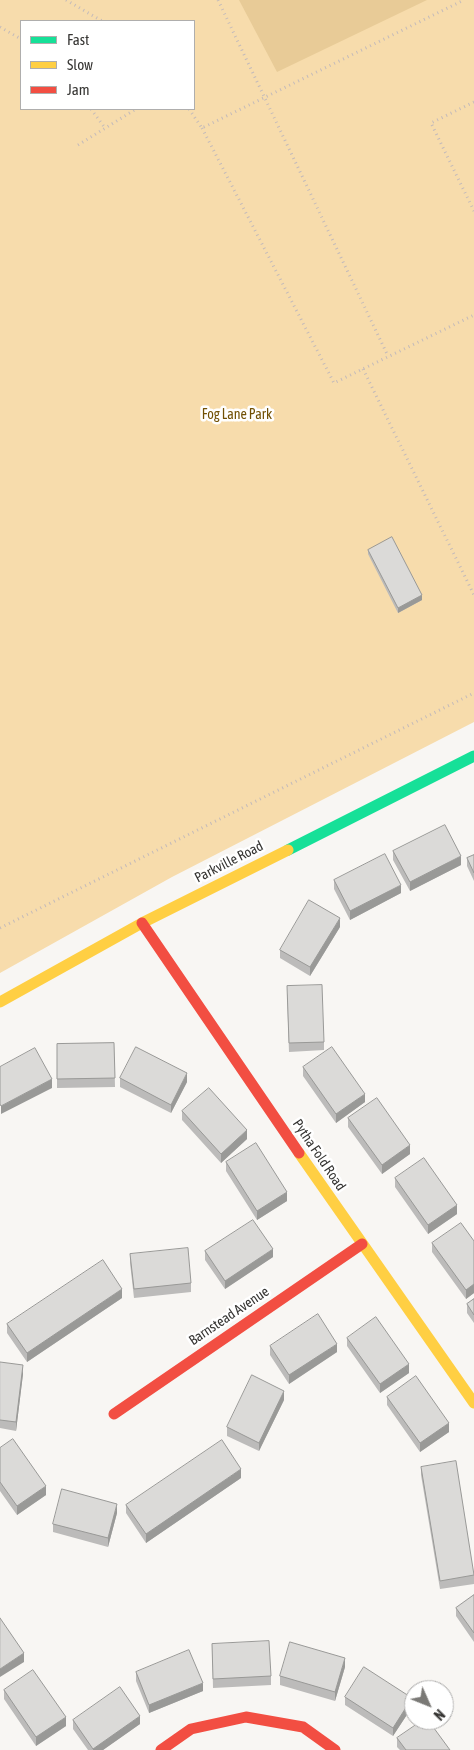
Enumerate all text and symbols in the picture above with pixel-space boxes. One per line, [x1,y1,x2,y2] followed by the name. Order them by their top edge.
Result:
[20,20,195,110] legend
[67,31,89,48] text: Fast
[67,56,93,73] text: Slow
[67,81,90,98] text: Jam
[202,407,272,423] park label: Fog Lane Park
[192,838,266,886] street label: Parkville Road
[289,1116,349,1194] street label: Pytha Fold Road
[186,1283,272,1349] street label: Barnstead Avenue
[404,1680,454,1730] north arrow
[430,1706,448,1723] text: N

